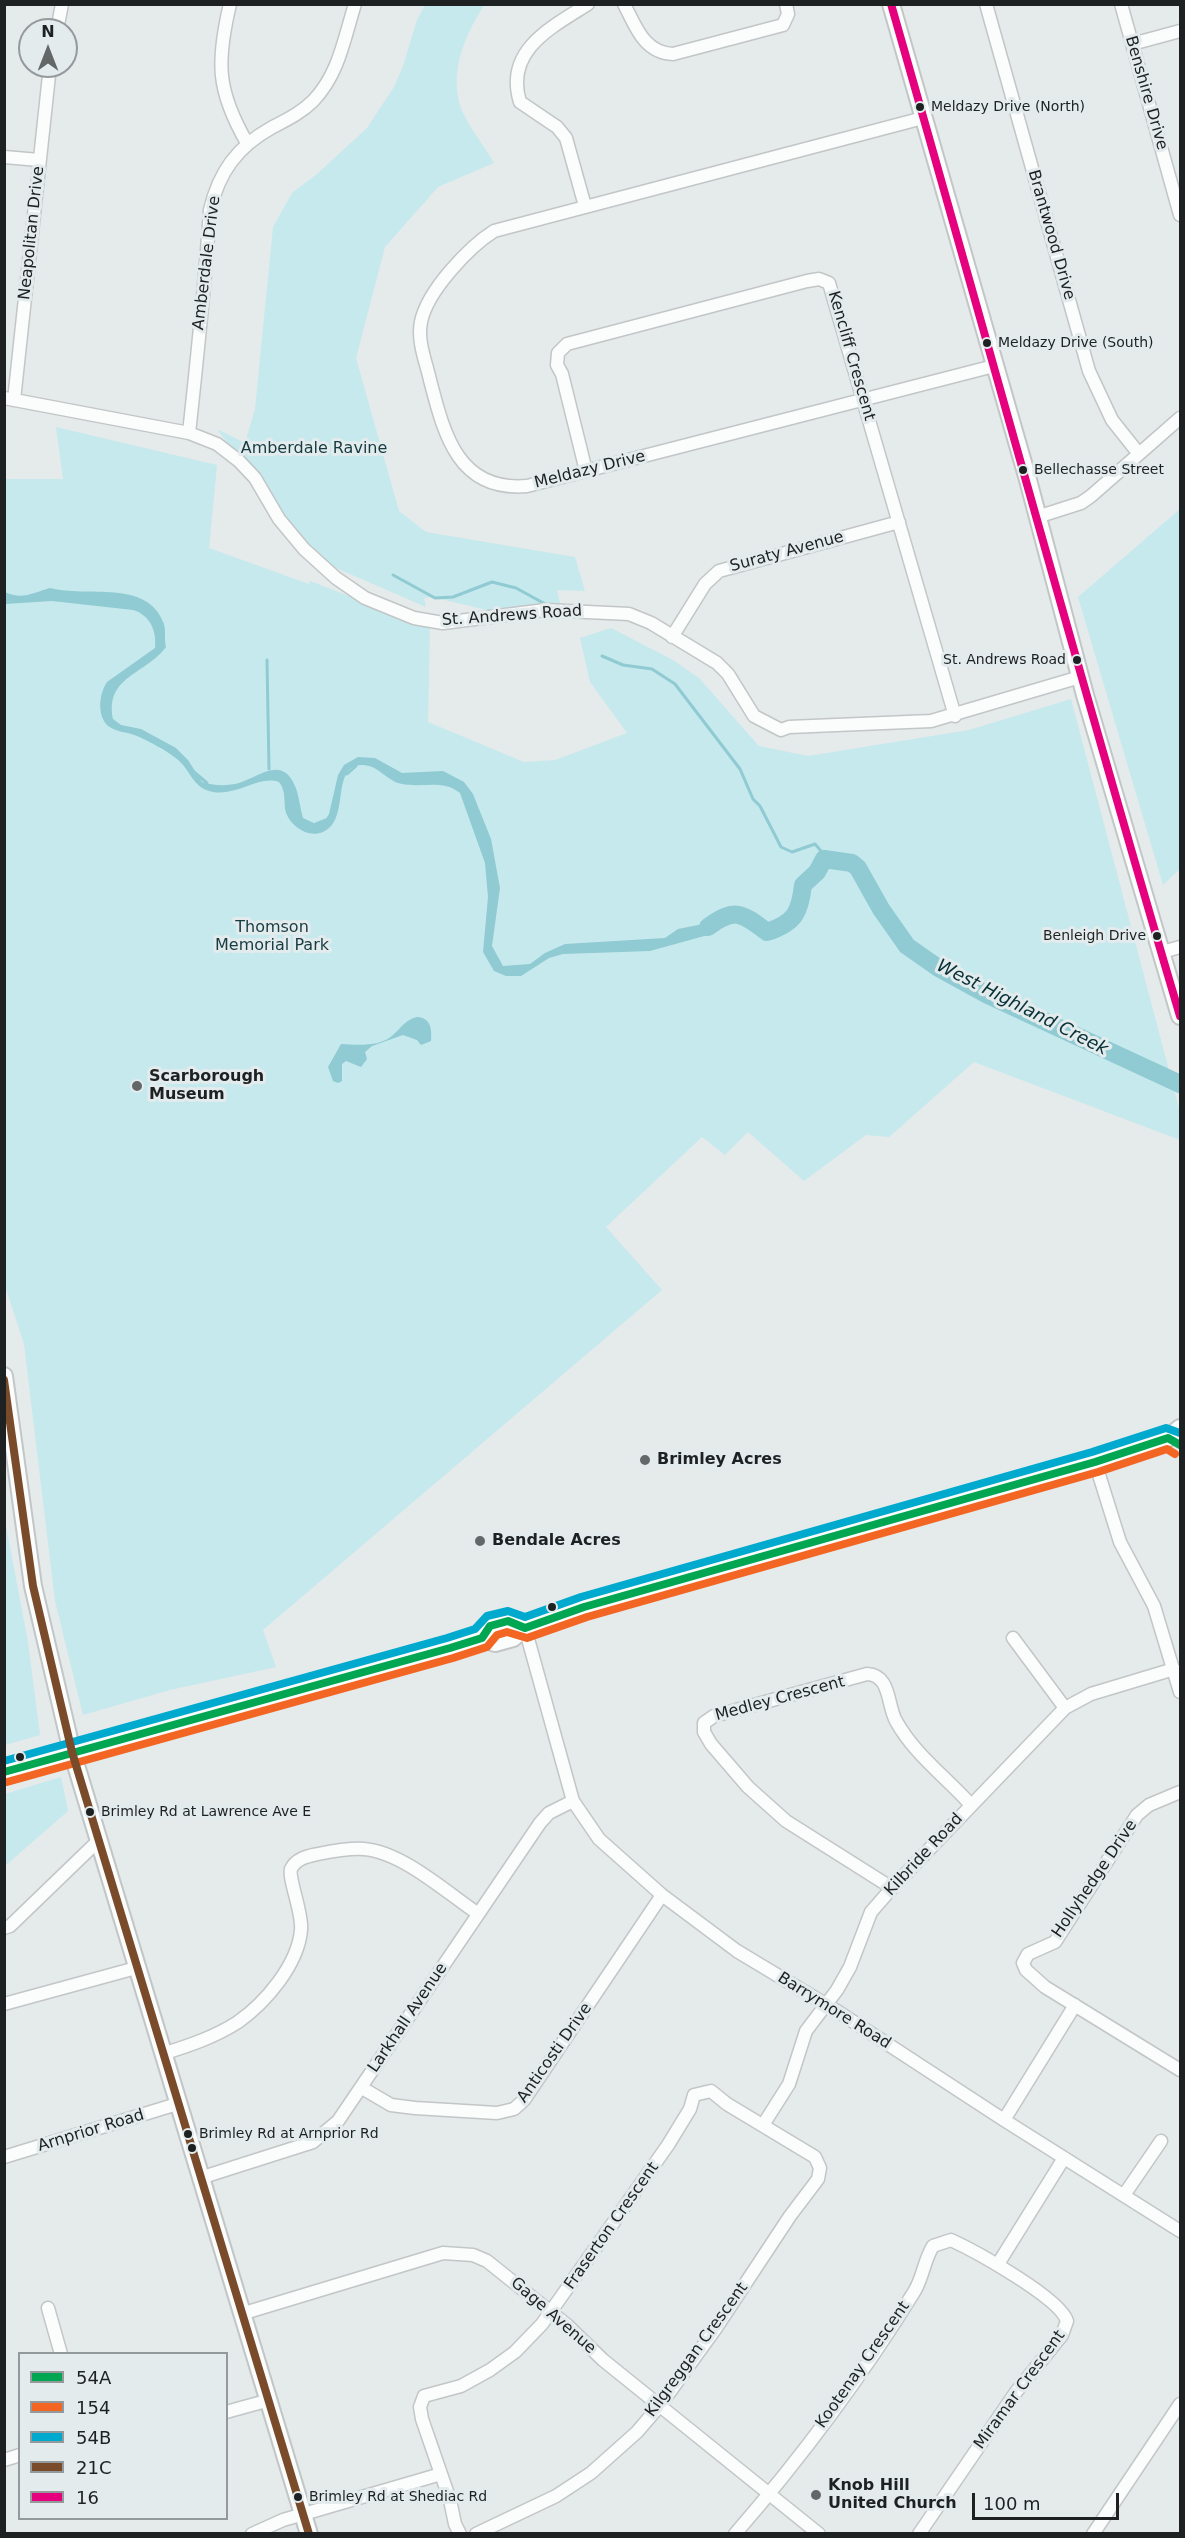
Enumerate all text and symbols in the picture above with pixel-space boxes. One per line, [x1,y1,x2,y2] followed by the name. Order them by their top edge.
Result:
[18,18,78,78] north arrow
[41,22,55,41] text: N
[1121,34,1171,152] street label: Benshire Drive
[931,99,1085,115] place label: Meldazy Drive (North)
[914,101,926,113] marker: Meldazy Drive (North)
[15,165,49,301] street label: Neapolitan Drive
[1023,168,1079,302] street label: Brantwood Drive
[189,195,225,331] street label: Amberdale Drive
[823,289,879,423] street label: Kencliff Crescent
[998,335,1154,351] place label: Meldazy Drive (South)
[981,337,993,349] marker: Meldazy Drive (South)
[241,439,387,459] park label: Amberdale Ravine
[533,447,647,493] street label: Meldazy Drive
[1034,462,1164,478] place label: Bellechasse Street
[1017,464,1029,476] marker: Bellechasse Street
[728,528,846,576] street label: Suraty Avenue
[441,602,583,630] street label: St. Andrews Road
[943,652,1066,668] place label: St. Andrews Road
[1071,654,1083,666] marker: St. Andrews Road
[215,918,329,956] park label: Thomson Memorial Park
[1043,928,1146,944] place label: Benleigh Drive
[1151,930,1163,942] marker: Benleigh Drive
[933,955,1111,1061] water label: West Highland Creek
[149,1067,264,1105] place label: Scarborough Museum
[130,1079,144,1093] marker: Scarborough Museum
[657,1450,782,1470] place label: Brimley Acres
[638,1453,652,1467] marker: Brimley Acres
[492,1531,621,1551] place label: Bendale Acres
[473,1534,487,1548] marker: Bendale Acres
[546,1601,558,1613] unlabelled marker
[713,1672,847,1726] street label: Medley Crescent
[14,1751,26,1763] unlabelled marker
[101,1804,311,1820] place label: Brimley Rd at Lawrence Ave E
[84,1806,96,1818] marker: Brimley Rd at Lawrence Ave E
[881,1810,967,1900] street label: Kilbride Road
[1048,1816,1142,1942] street label: Hollyhedge Drive
[364,1960,452,2076] street label: Larkhall Avenue
[774,1968,894,2054] street label: Barrymore Road
[514,1999,596,2107] street label: Anticosti Drive
[36,2106,146,2156] street label: Arnprior Road
[199,2126,379,2142] place label: Brimley Rd at Arnprior Rd
[182,2128,194,2140] marker: Brimley Rd at Arnprior Rd
[186,2142,198,2154] unlabelled marker
[561,2159,663,2293] street label: Fraserton Crescent
[506,2274,600,2358] street label: Gage Avenue
[642,2279,752,2421] street label: Kilgreggan Crescent
[812,2298,914,2432] street label: Kootenay Crescent
[970,2327,1070,2453] street label: Miramar Crescent
[18,2352,228,2520] legend
[76,2367,111,2388] text: 54A
[76,2397,110,2418] text: 154
[76,2427,111,2448] text: 54B
[76,2457,111,2478] text: 21C
[828,2476,957,2514] place label: Knob Hill United Church
[975,2481,1122,2519] scale bar
[76,2487,99,2508] text: 16
[809,2488,823,2502] marker: Knob Hill United Church
[309,2489,487,2505] place label: Brimley Rd at Shediac Rd
[292,2491,304,2503] marker: Brimley Rd at Shediac Rd
[983,2493,1041,2514] text: 100 m

